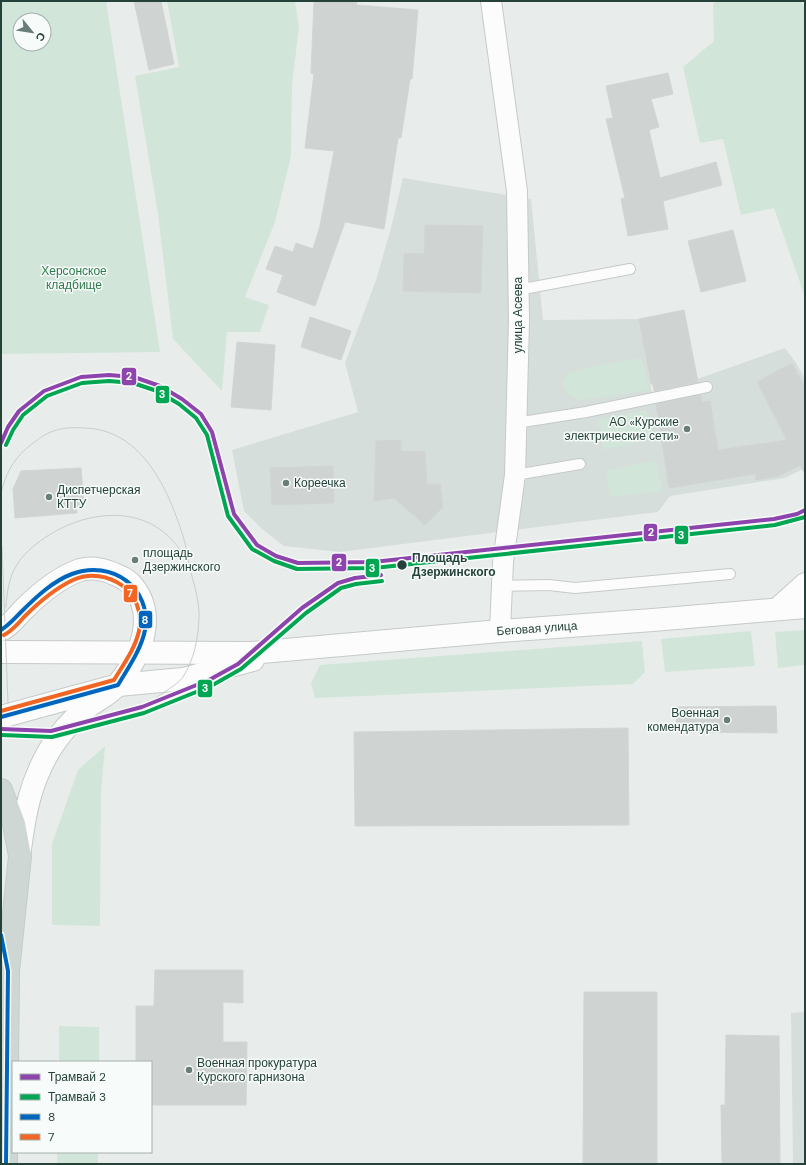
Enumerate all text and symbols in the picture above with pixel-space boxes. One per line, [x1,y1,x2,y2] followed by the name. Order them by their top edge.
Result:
[12,12,52,52] north arrow
[33,30,49,44] text: С
[41,263,107,293] park label: Херсонское кладбище
[510,276,526,353] street label: улица Асеева
[121,367,137,386] line badge: 2
[126,369,132,383] text: 2
[155,385,170,404] line badge: 3
[159,387,165,401] text: 3
[565,414,679,444] place label: АО «Курские электрические сети»
[682,424,692,434] marker: АО «Курские электрические сети»
[294,475,346,491] place label: Кореечка
[281,478,291,488] marker: Кореечка
[57,482,140,512] place label: Диспетчерская КТТУ
[44,492,54,502] marker: Диспетчерская КТТУ
[643,523,658,542] line badge: 2
[648,525,654,539] text: 2
[674,525,689,545] line badge: 3
[678,528,684,542] text: 3
[143,545,221,575] place label: площадь Дзержинского
[412,550,496,580] place label: Площадь Дзержинского
[331,553,347,572] line badge: 2
[130,555,140,565] marker: площадь Дзержинского
[336,555,342,569] text: 2
[365,558,380,578] line badge: 3
[395,558,409,572] marker: Площадь Дзержинского
[369,561,375,575] text: 3
[123,584,138,603] line badge: 7
[127,586,133,600] text: 7
[138,610,153,629] line badge: 8
[142,613,149,627] text: 8
[496,617,578,639] street label: Беговая улица
[197,679,213,698] line badge: 3
[202,681,208,695] text: 3
[647,705,719,735] place label: Военная комендатура
[722,715,732,725] marker: Военная комендатура
[197,1055,317,1085] place label: Военная прокуратура Курского гарнизона
[12,1061,152,1153] legend
[184,1065,194,1075] marker: Военная прокуратура Курского гарнизона
[48,1069,106,1085] text: Трамвай 2
[48,1089,106,1105] text: Трамвай 3
[48,1109,55,1125] text: 8
[48,1129,54,1145] text: 7

